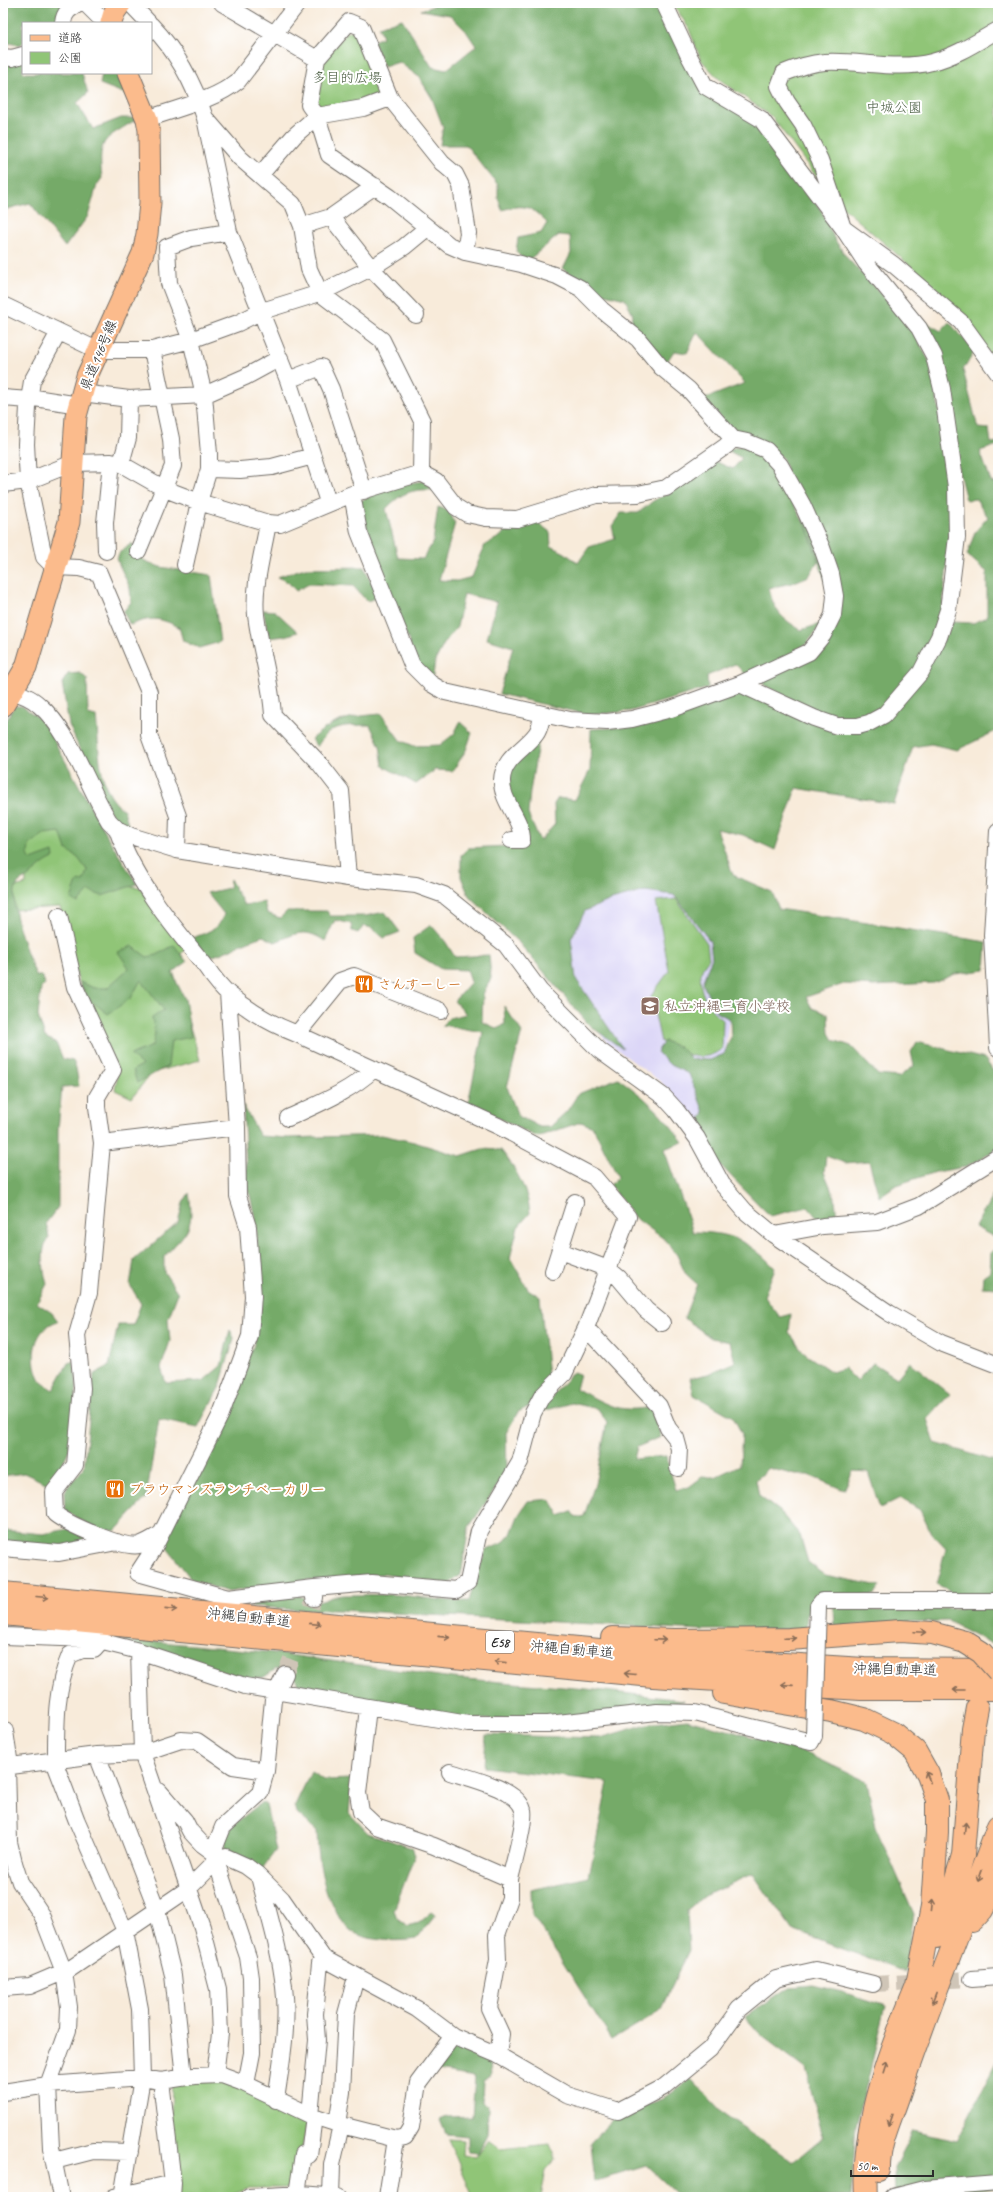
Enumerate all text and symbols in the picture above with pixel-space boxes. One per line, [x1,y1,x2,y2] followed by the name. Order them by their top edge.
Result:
[22,22,152,74] legend
[58,30,82,46] text: 道路
[58,50,82,66] text: 公園
[312,69,382,86] park label: 多目的広場
[866,99,922,116] park label: 中城公園
[77,317,120,393] street label: 県道146号線
[353,973,375,995] restaurant icon: さんすーしー
[378,976,461,993] place label: さんすーしー
[639,995,661,1017] school or university icon: 私立沖縄三育小学校
[664,998,790,1015] place label: 私立沖縄三育小学校
[104,1478,126,1500] restaurant icon: プラウマンズランチベーカリー
[129,1481,325,1498] place label: プラウマンズランチベーカリー
[35,1593,48,1601] one-way arrow
[206,1605,292,1630] street label: 沖縄自動車道
[164,1606,177,1613] one-way arrow
[308,1620,321,1627] one-way arrow
[913,1629,926,1636] one-way arrow
[486,1631,514,1653] road number: E58
[437,1633,450,1640] one-way arrow
[783,1635,796,1642] one-way arrow
[653,1636,666,1643] one-way arrow
[529,1637,615,1662] street label: 沖縄自動車道
[494,1658,507,1665] one-way arrow
[853,1660,937,1679] street label: 沖縄自動車道
[624,1670,637,1677] one-way arrow
[781,1681,794,1688] one-way arrow
[953,1686,966,1694] one-way arrow
[924,1771,932,1783] one-way arrow
[962,1822,969,1835] one-way arrow
[976,1870,983,1883] one-way arrow
[928,1899,936,1912] one-way arrow
[930,1991,938,2003] one-way arrow
[882,2061,889,2074] one-way arrow
[886,2114,894,2126] one-way arrow
[851,2152,933,2178] scale bar
[857,2158,879,2174] text: 50 m

